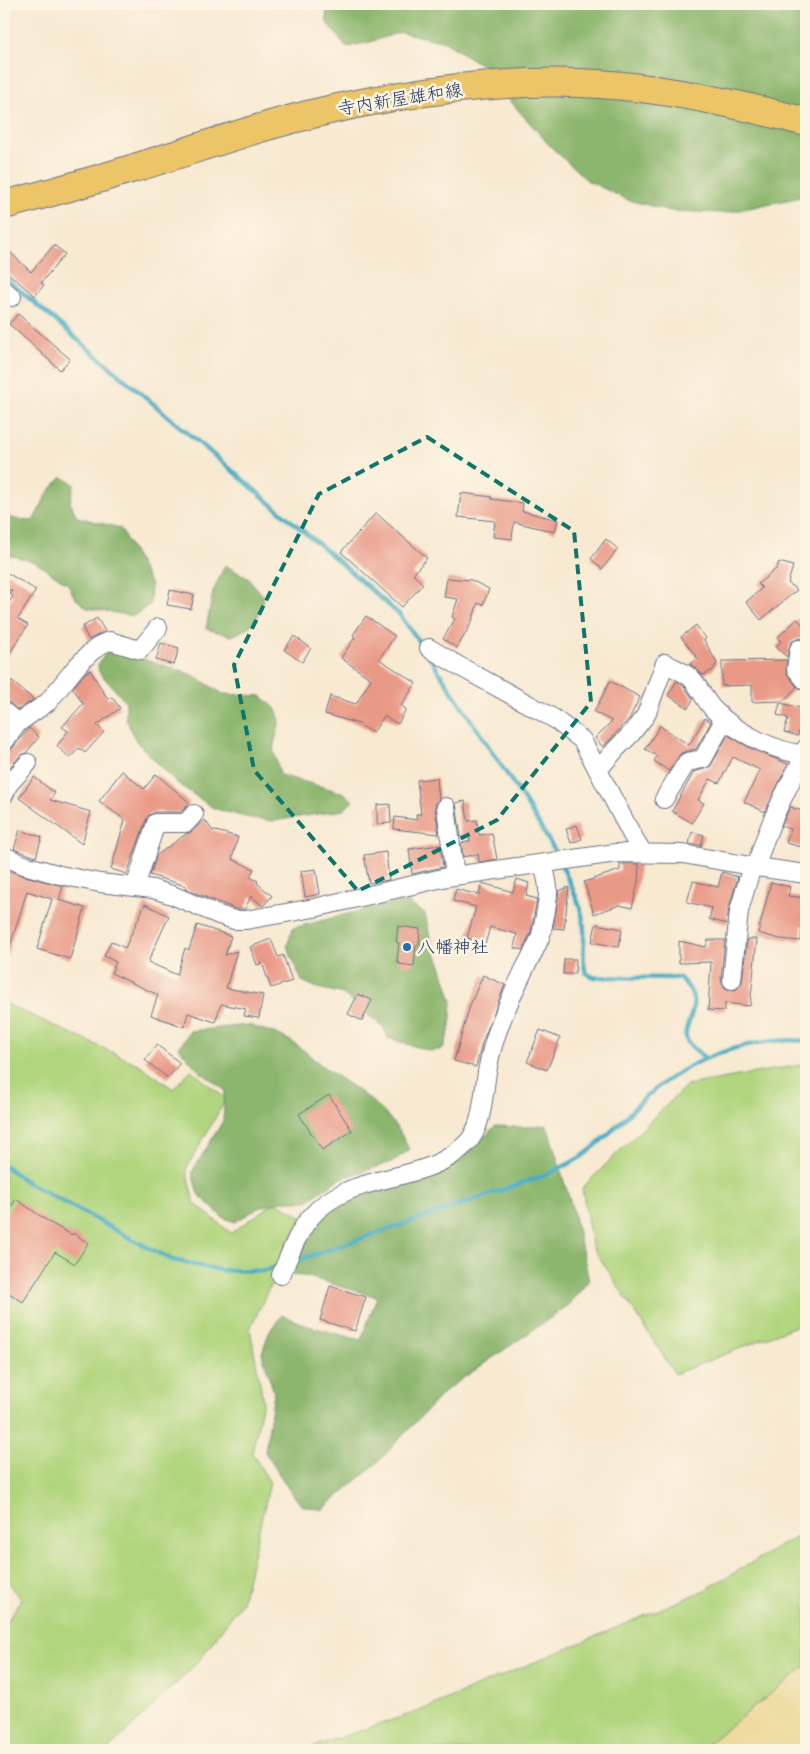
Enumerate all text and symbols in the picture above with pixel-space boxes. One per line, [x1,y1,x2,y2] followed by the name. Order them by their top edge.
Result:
[336,78,464,121] street label: 寺内新屋雄和線
[417,936,489,959] place label: 八幡神社
[401,941,413,953] marker: 八幡神社

